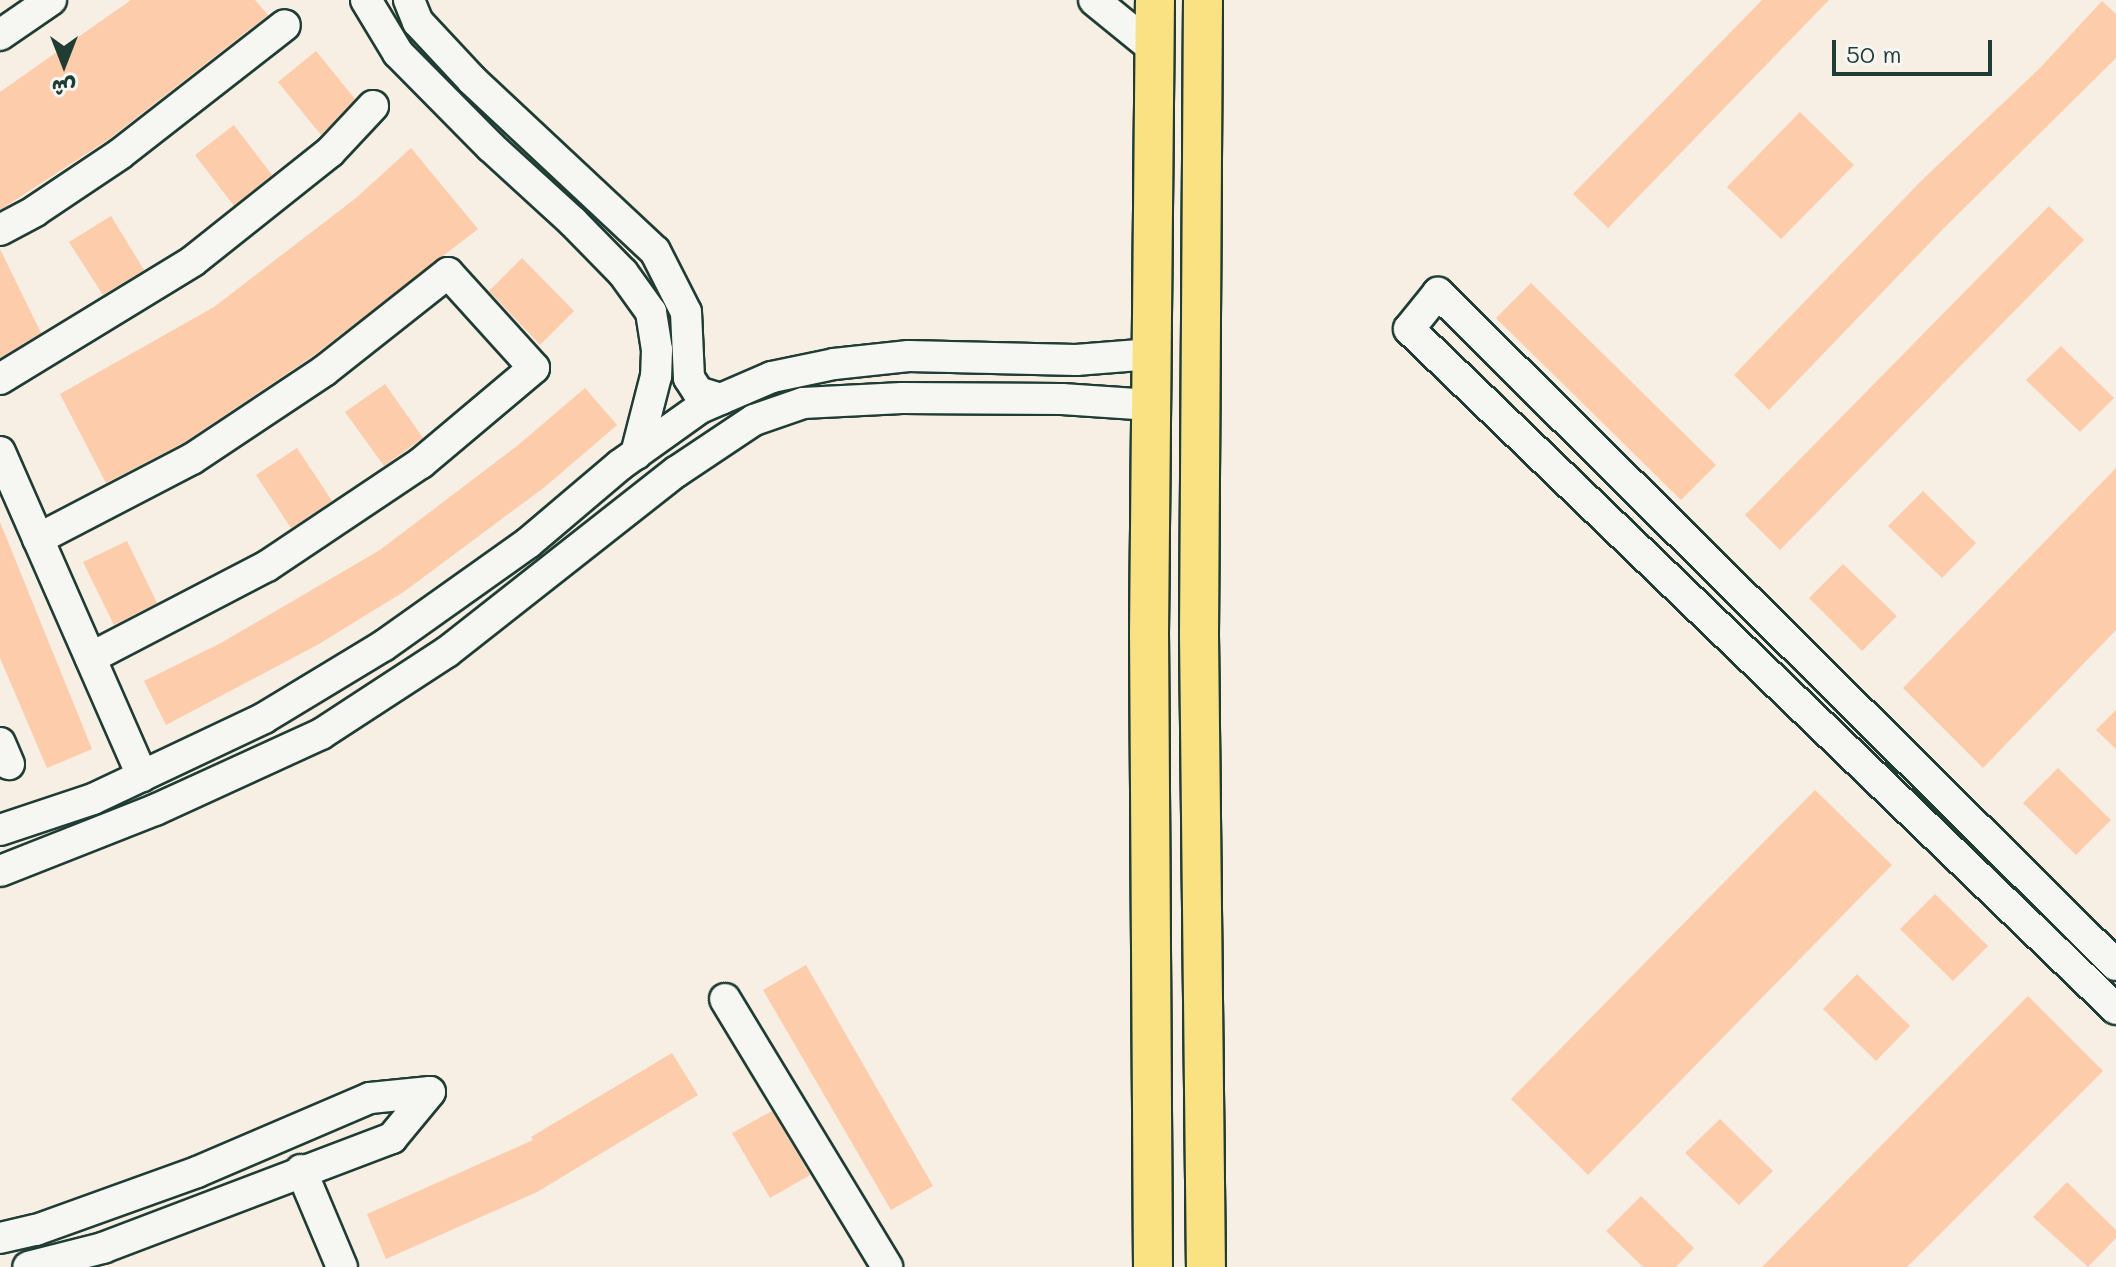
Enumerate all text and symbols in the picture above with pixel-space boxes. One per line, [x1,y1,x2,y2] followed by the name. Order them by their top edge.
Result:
[24,24,104,104] north arrow
[1836,24,1996,74] scale bar
[1846,38,1902,69] text: 50 m
[52,74,76,103] text: ش

